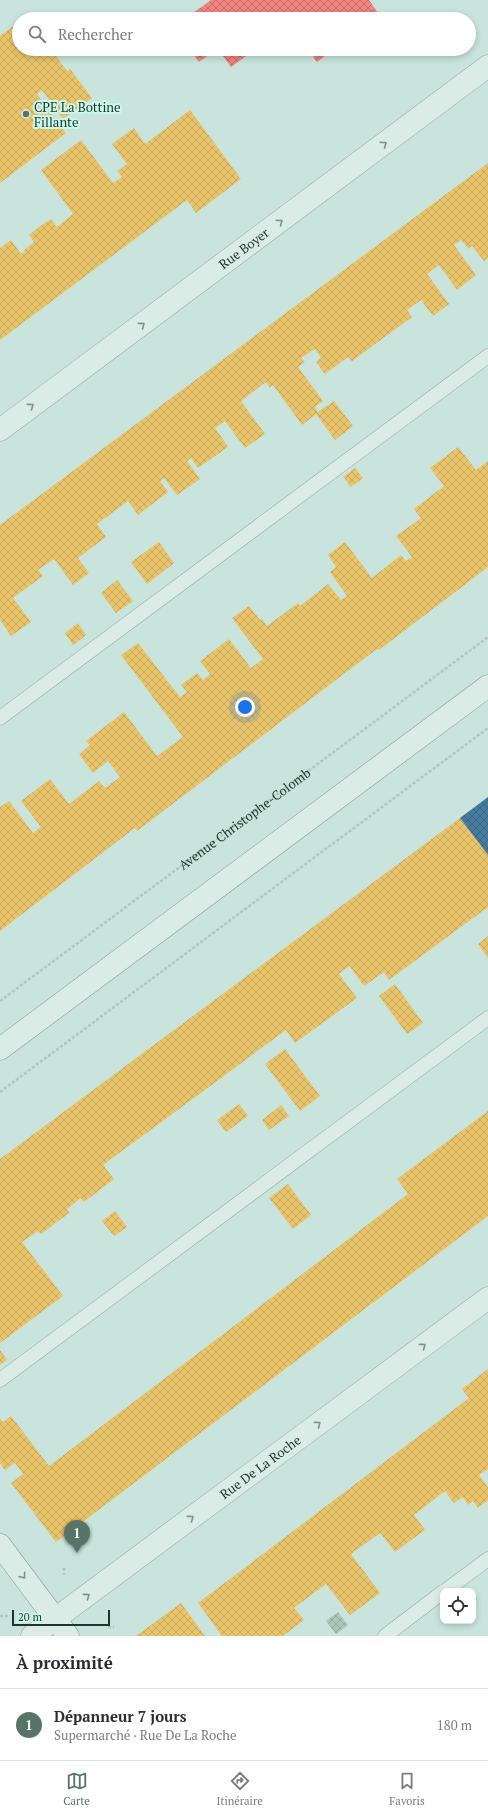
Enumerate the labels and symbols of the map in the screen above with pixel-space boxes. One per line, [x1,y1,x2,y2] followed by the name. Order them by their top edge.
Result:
[34,98,121,131] place label: CPE La Bottine Fillante
[21,109,31,119] marker: CPE La Bottine Fillante
[379,142,386,149] one-way arrow
[275,220,282,227] one-way arrow
[215,224,272,273] street label: Rue Boyer
[137,323,144,330] one-way arrow
[27,404,34,411] one-way arrow
[235,697,255,717] your location
[175,764,314,874] street label: Avenue Christophe-Colomb
[418,1344,425,1351] one-way arrow
[314,1422,321,1429] one-way arrow
[216,1431,304,1503] street label: Rue De La Roche
[187,1516,194,1523] one-way arrow
[64,1520,90,1553] pin: 1
[19,1572,26,1579] one-way arrow
[83,1593,90,1600] one-way arrow
[12,1608,110,1627] scale bar

